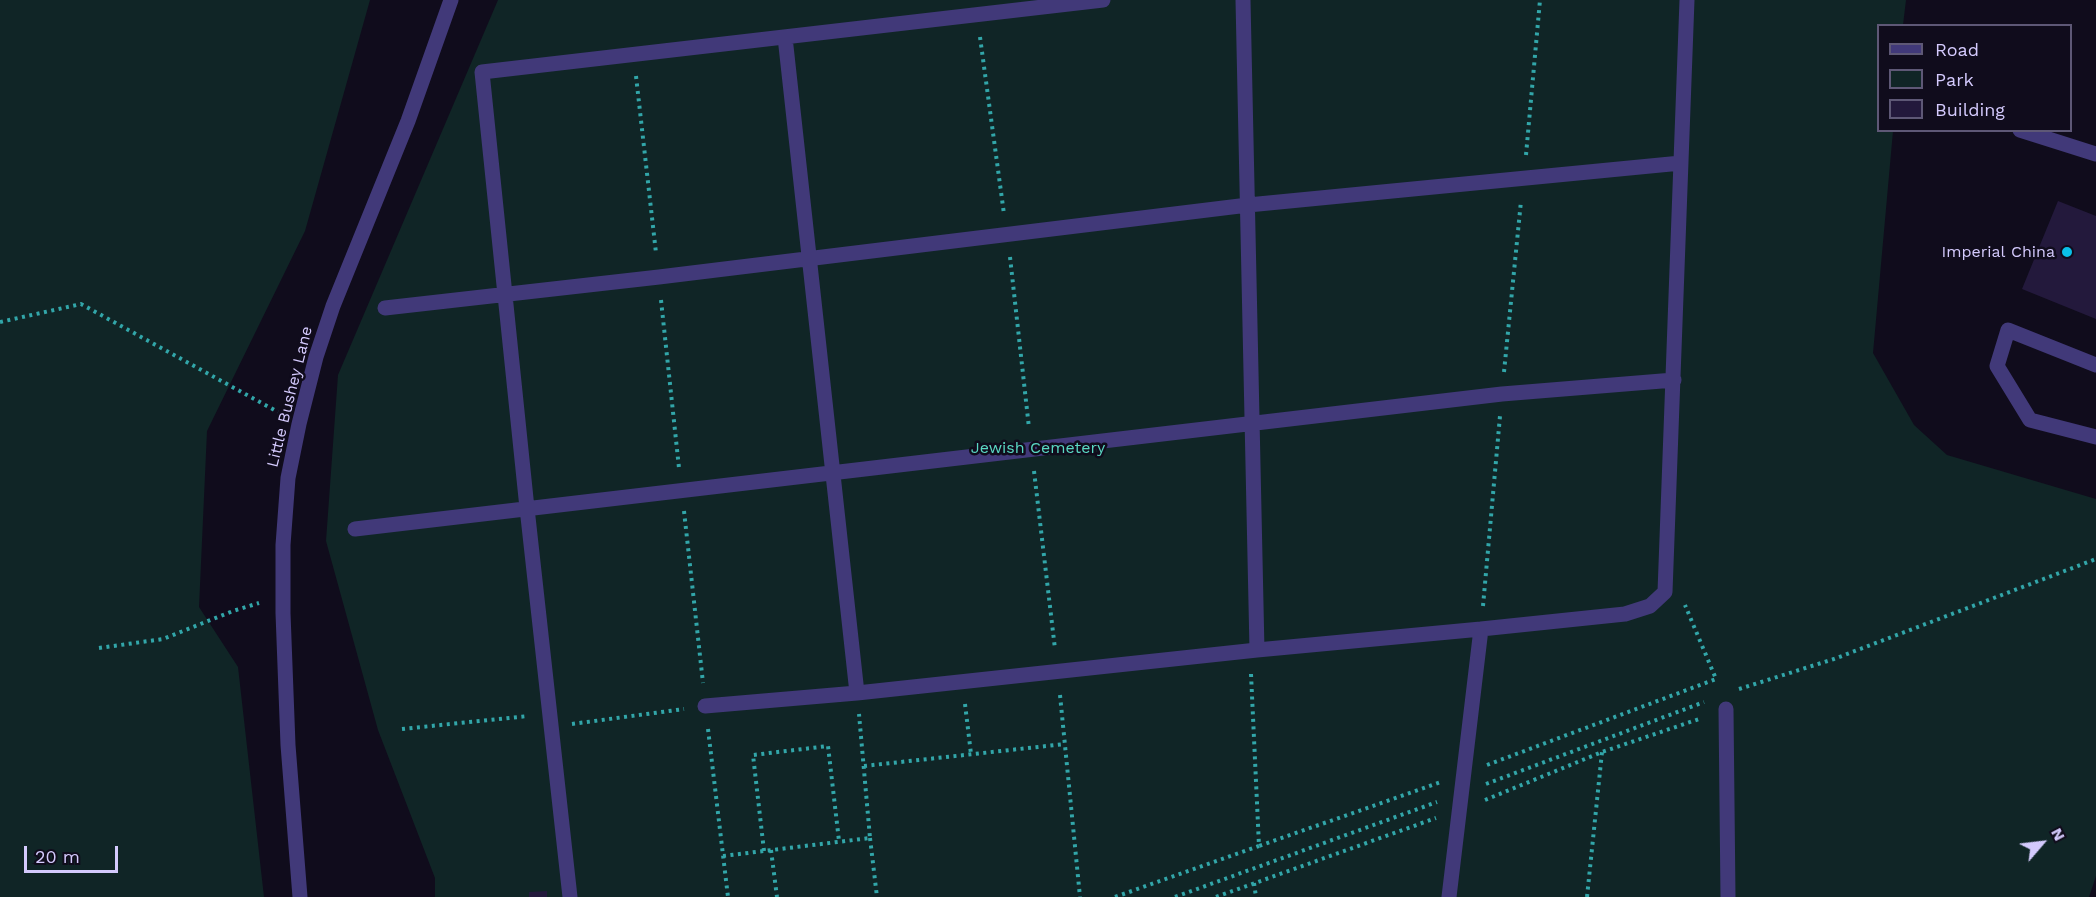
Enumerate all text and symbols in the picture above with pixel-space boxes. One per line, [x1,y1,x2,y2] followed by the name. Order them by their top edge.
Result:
[1877,24,2072,132] legend
[1935,39,1979,60] text: Road
[1935,69,1974,90] text: Park
[1935,99,2005,120] text: Building
[1942,242,2055,262] place label: Imperial China
[2060,245,2074,259] marker: Imperial China
[263,324,317,470] street label: Little Bushey Lane
[971,438,1105,458] park label: Jewish Cemetery
[2012,813,2072,873] north arrow
[2047,825,2070,844] text: N
[27,834,122,872] scale bar
[35,846,80,867] text: 20 m

